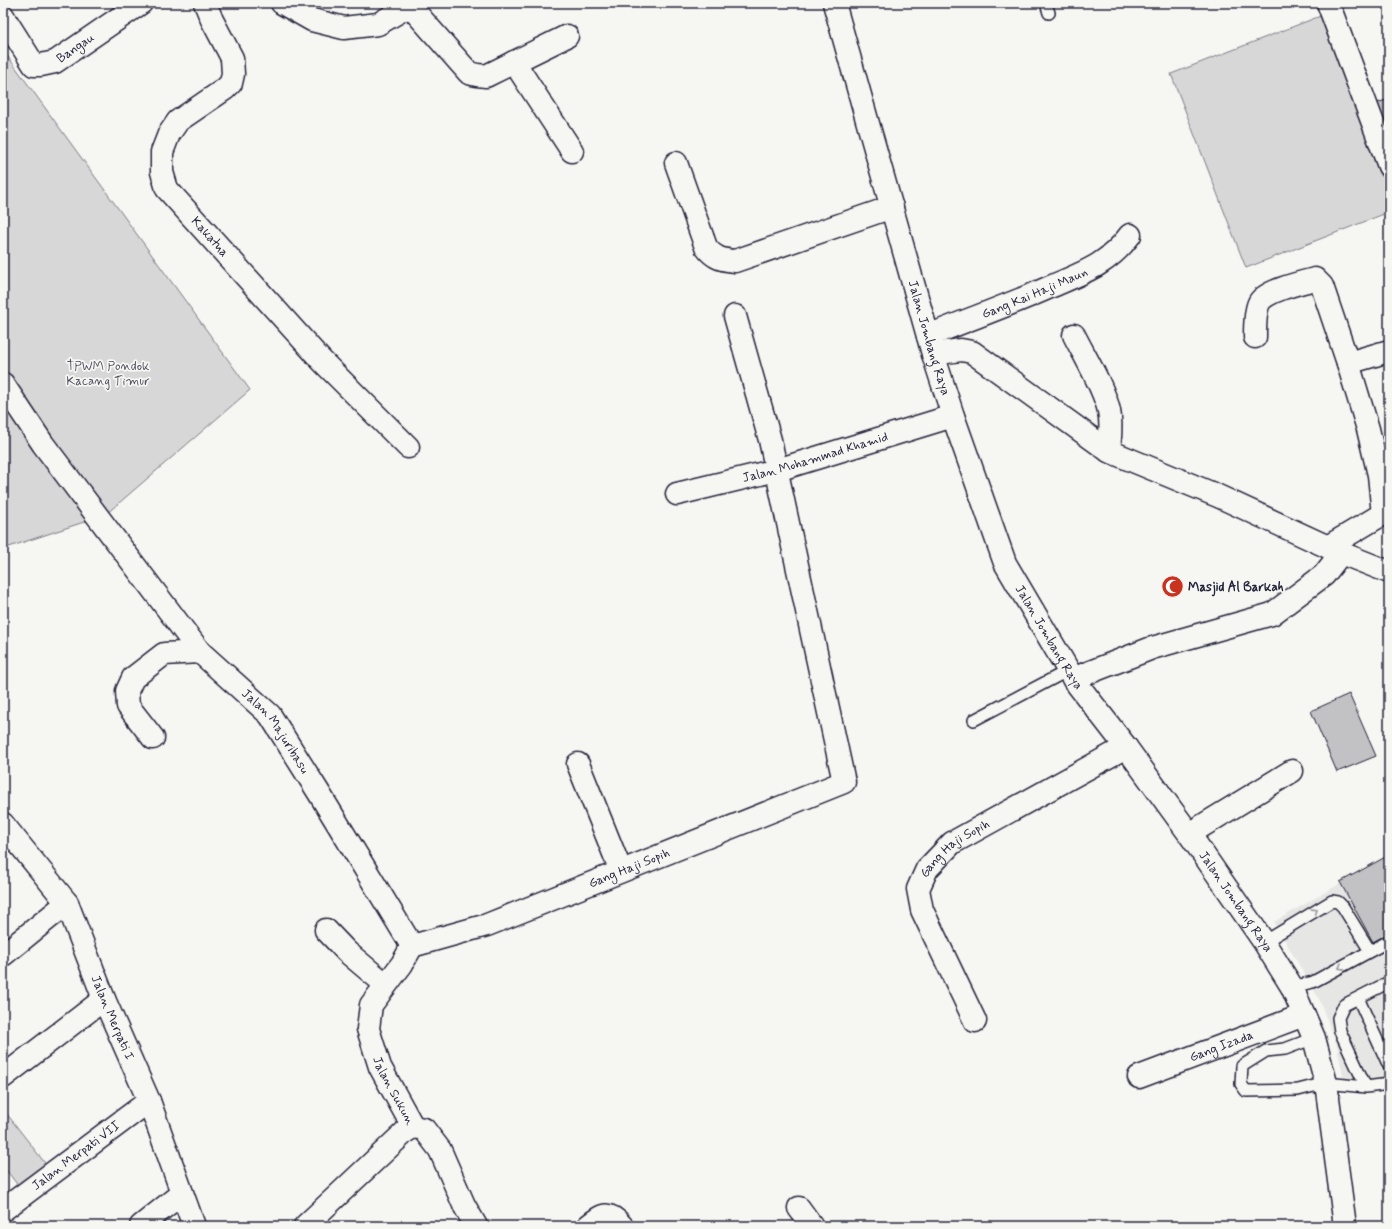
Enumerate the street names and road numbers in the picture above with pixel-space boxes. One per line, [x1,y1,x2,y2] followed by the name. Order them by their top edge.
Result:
[53,29,98,67] street label: Bangau
[187,213,233,261] street label: Kakatua
[979,263,1090,322] street label: Gang Kai Haji Maun
[904,278,954,397] street label: Jalan Jombang Raya
[741,428,890,486] street label: Jalan Mohammad Khamid
[1011,582,1087,693] street label: Jalan Jombang Raya
[238,685,313,777] street label: Jalan Majuribasu
[916,815,993,880] street label: Gang Haji Sopih
[586,844,672,892] street label: Gang Haji Sopih
[1195,848,1277,955] street label: Jalan Jombang Raya
[87,973,138,1063] street label: Jalan Merpati I
[1187,1026,1256,1066] street label: Gang Izada
[369,1054,419,1128] street label: Jalan Sukun
[28,1117,124,1194] street label: Jalan Merpati VII

